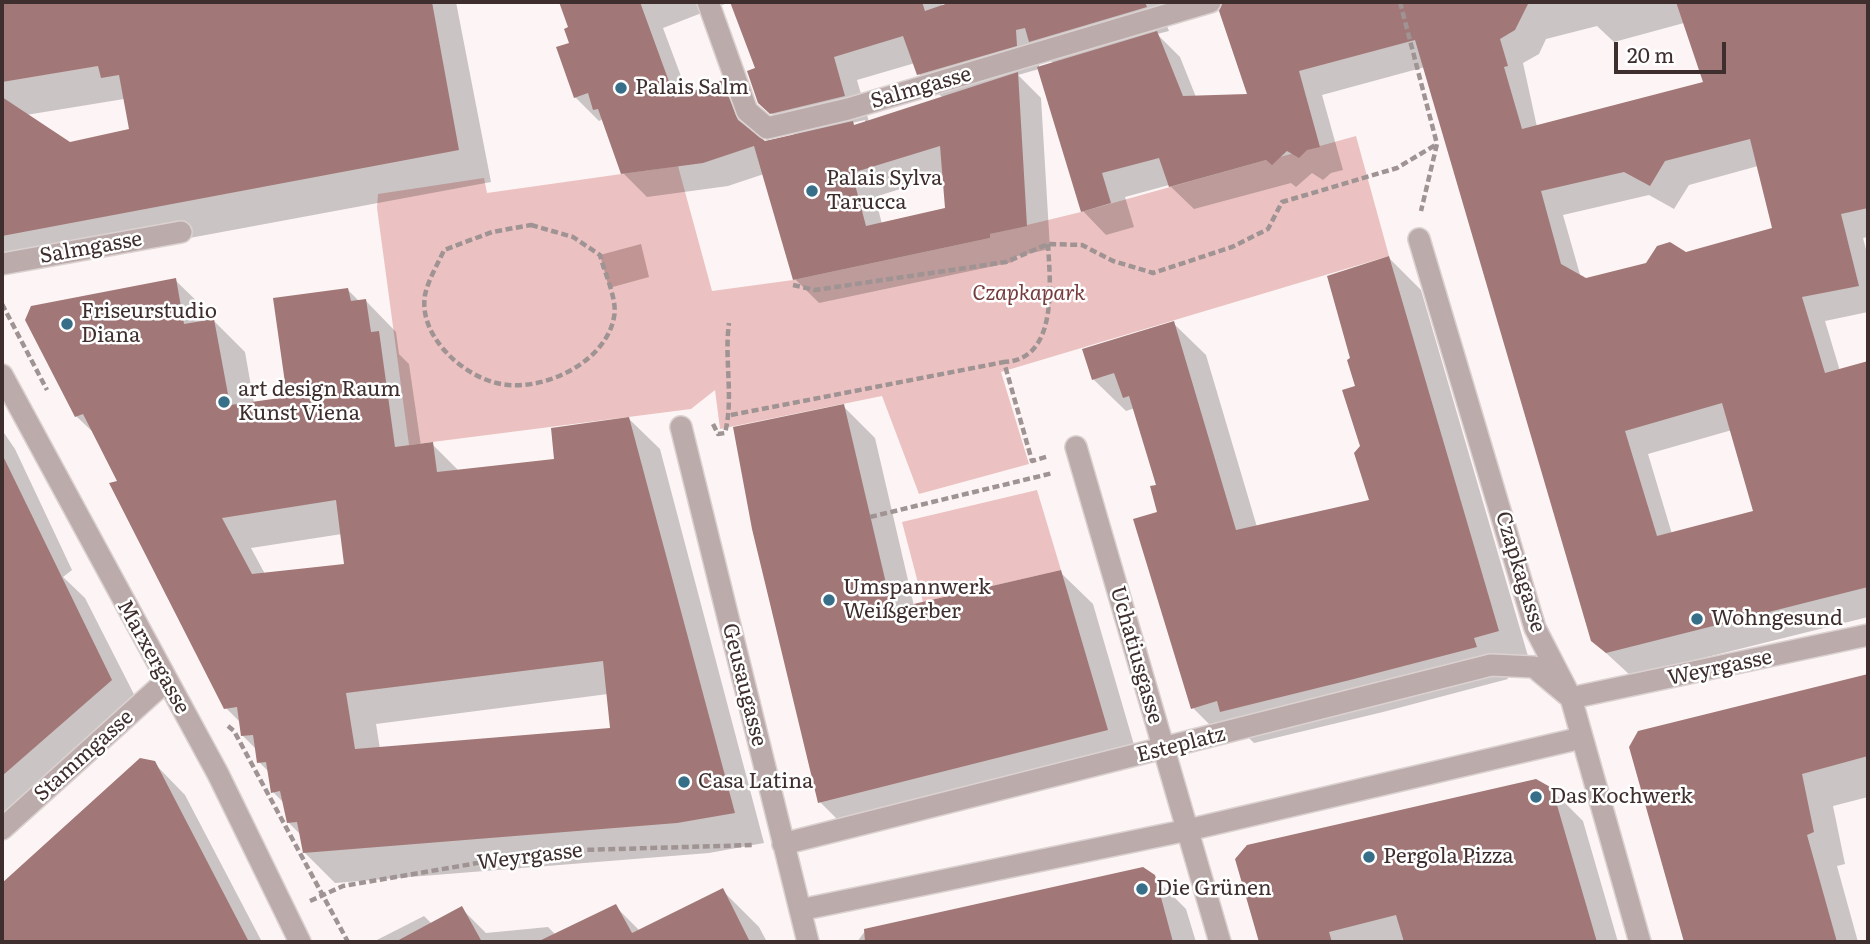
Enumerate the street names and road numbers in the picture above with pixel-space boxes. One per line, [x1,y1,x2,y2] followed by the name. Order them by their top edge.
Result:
[868,62,974,114] street label: Salmgasse
[38,227,144,269] street label: Salmgasse
[1490,508,1550,636] street label: Czapkagasse
[1104,583,1168,727] street label: Uchatiusgasse
[111,596,195,718] street label: Marxergasse
[717,621,771,749] street label: Geusaugasse
[1665,645,1775,691] street label: Weyrgasse
[29,705,139,807] street label: Stammgasse
[1134,722,1228,768] street label: Esteplatz
[476,838,584,876] street label: Weyrgasse

